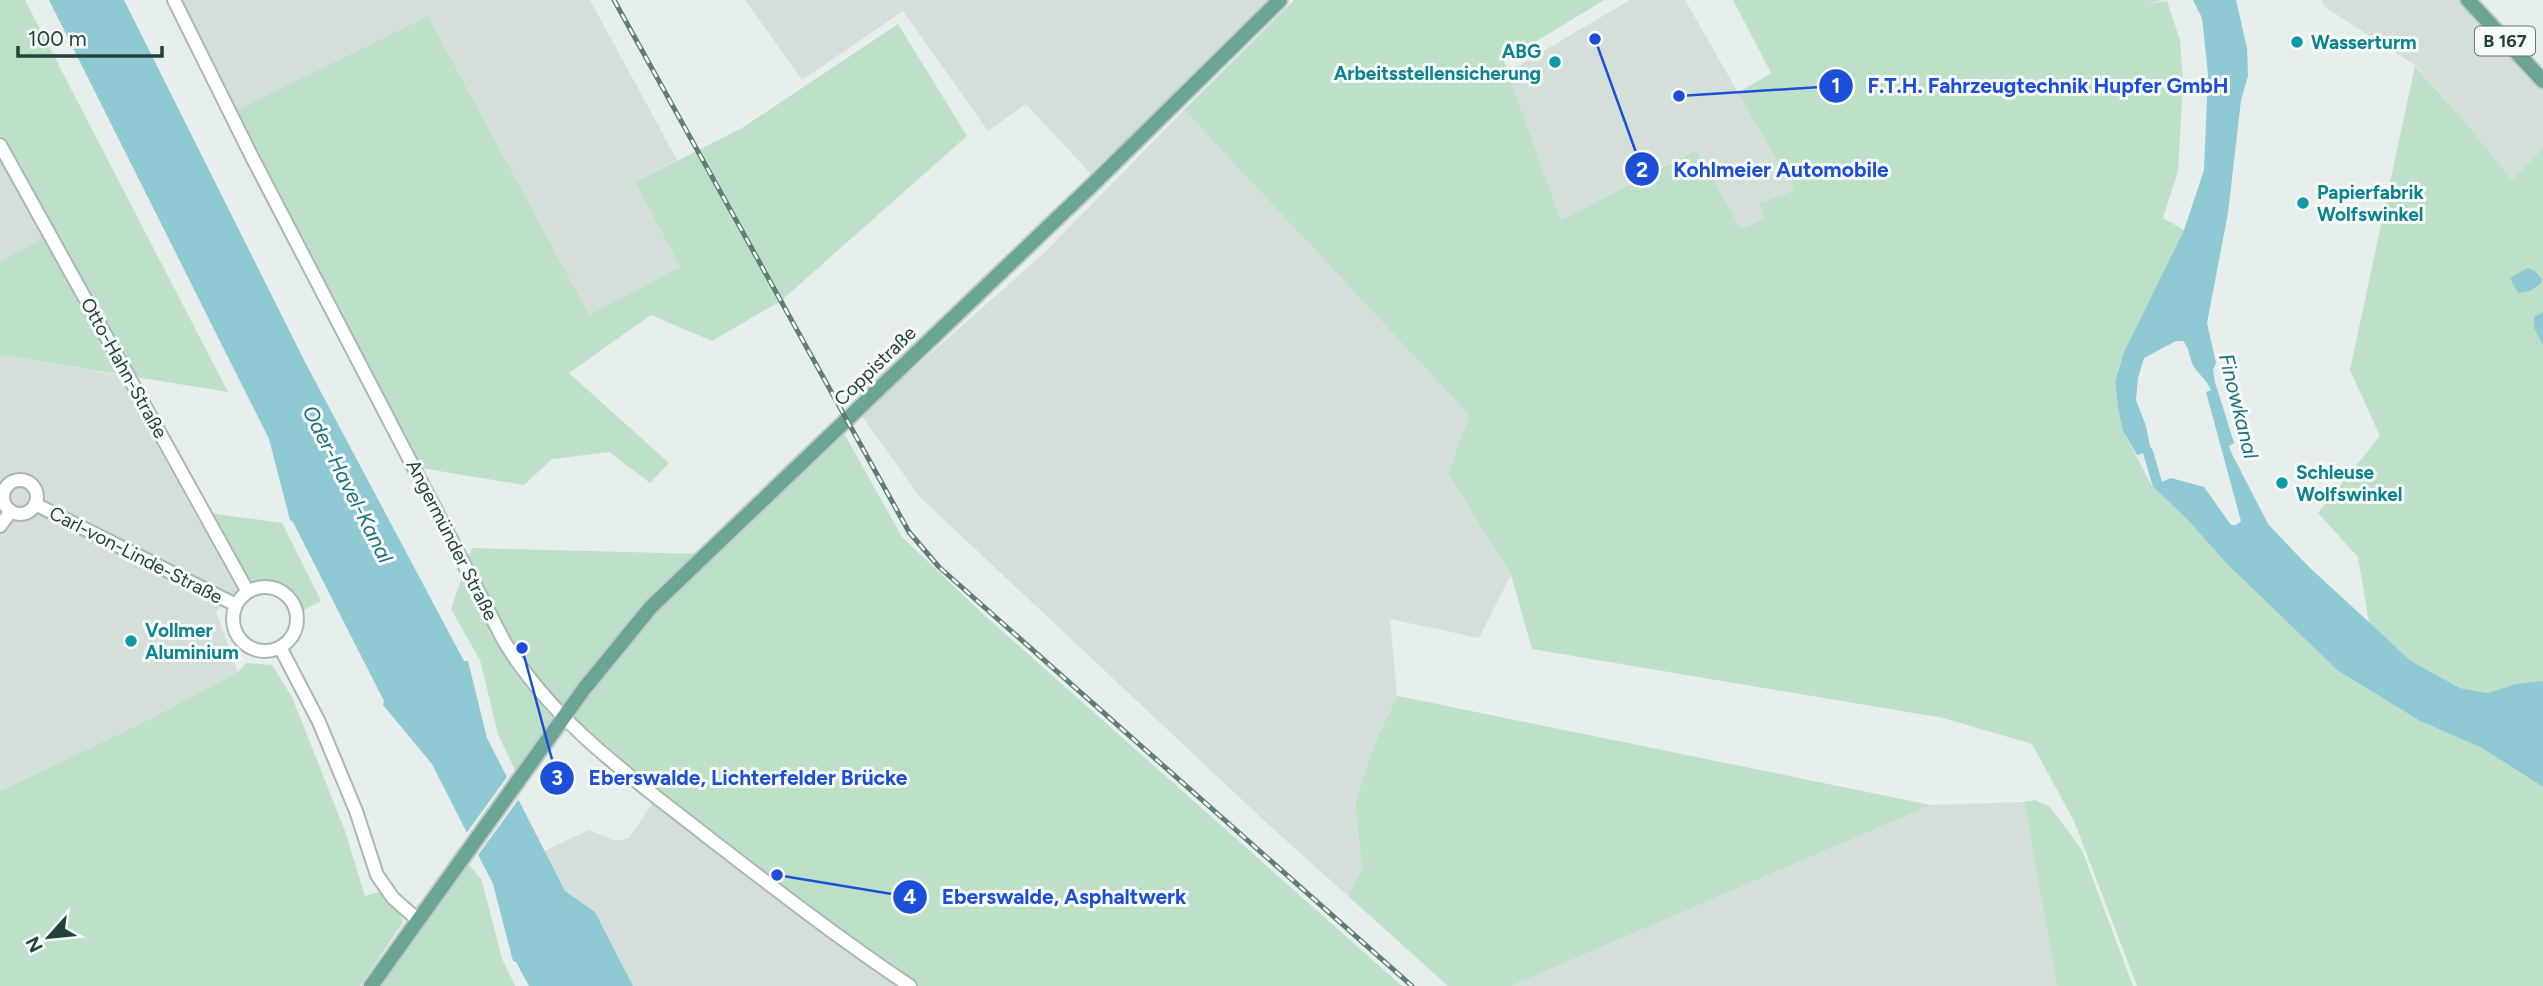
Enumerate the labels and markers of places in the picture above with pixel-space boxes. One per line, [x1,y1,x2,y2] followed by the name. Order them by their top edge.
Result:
[2311,31,2417,54] place label: Wasserturm
[2289,34,2305,50] marker: Wasserturm
[1334,40,1541,85] place label: ABG Arbeitsstellensicherung
[1547,54,1563,70] marker: ABG Arbeitsstellensicherung
[1818,65,2242,107] callout: F.T.H. Fahrzeugtechnik Hupfer GmbH
[1625,148,1903,190] callout: Kohlmeier Automobile
[2317,181,2424,226] place label: Papierfabrik Wolfswinkel
[2295,195,2311,211] marker: Papierfabrik Wolfswinkel
[2296,461,2403,506] place label: Schleuse Wolfswinkel
[2274,475,2290,491] marker: Schleuse Wolfswinkel
[145,619,239,664] place label: Vollmer Aluminium
[123,633,139,649] marker: Vollmer Aluminium
[539,757,921,799] callout: Eberswalde, Lichterfelder Brücke
[893,876,1200,918] callout: Eberswalde, Asphaltwerk

